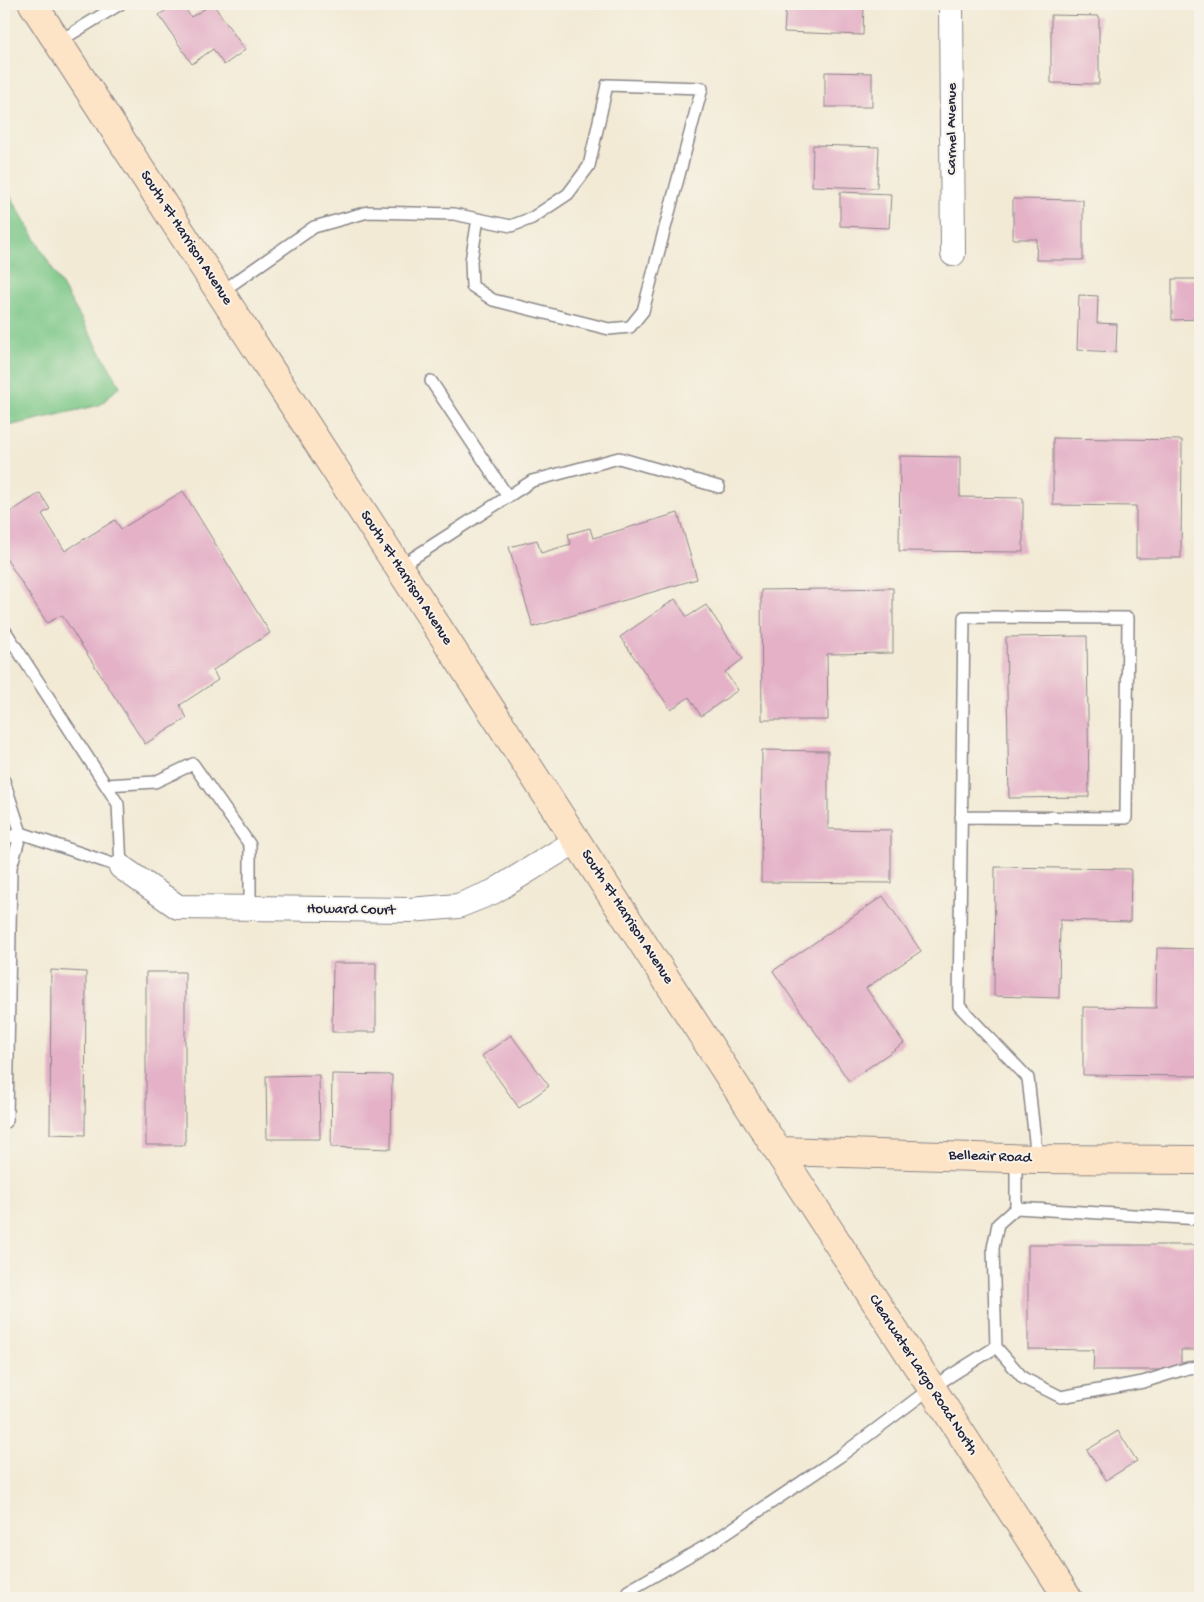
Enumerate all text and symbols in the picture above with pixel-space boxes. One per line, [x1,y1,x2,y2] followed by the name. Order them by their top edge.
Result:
[943,83,961,175] street label: Carmel Avenue
[136,167,236,309] street label: South Ft Harrison Avenue
[356,507,456,649] street label: South Ft Harrison Avenue
[577,846,677,988] street label: South Ft Harrison Avenue
[307,900,397,920] street label: Howard Court
[947,1147,1033,1167] street label: Belleair Road
[864,1291,982,1459] street label: Clearwater Largo Road North

